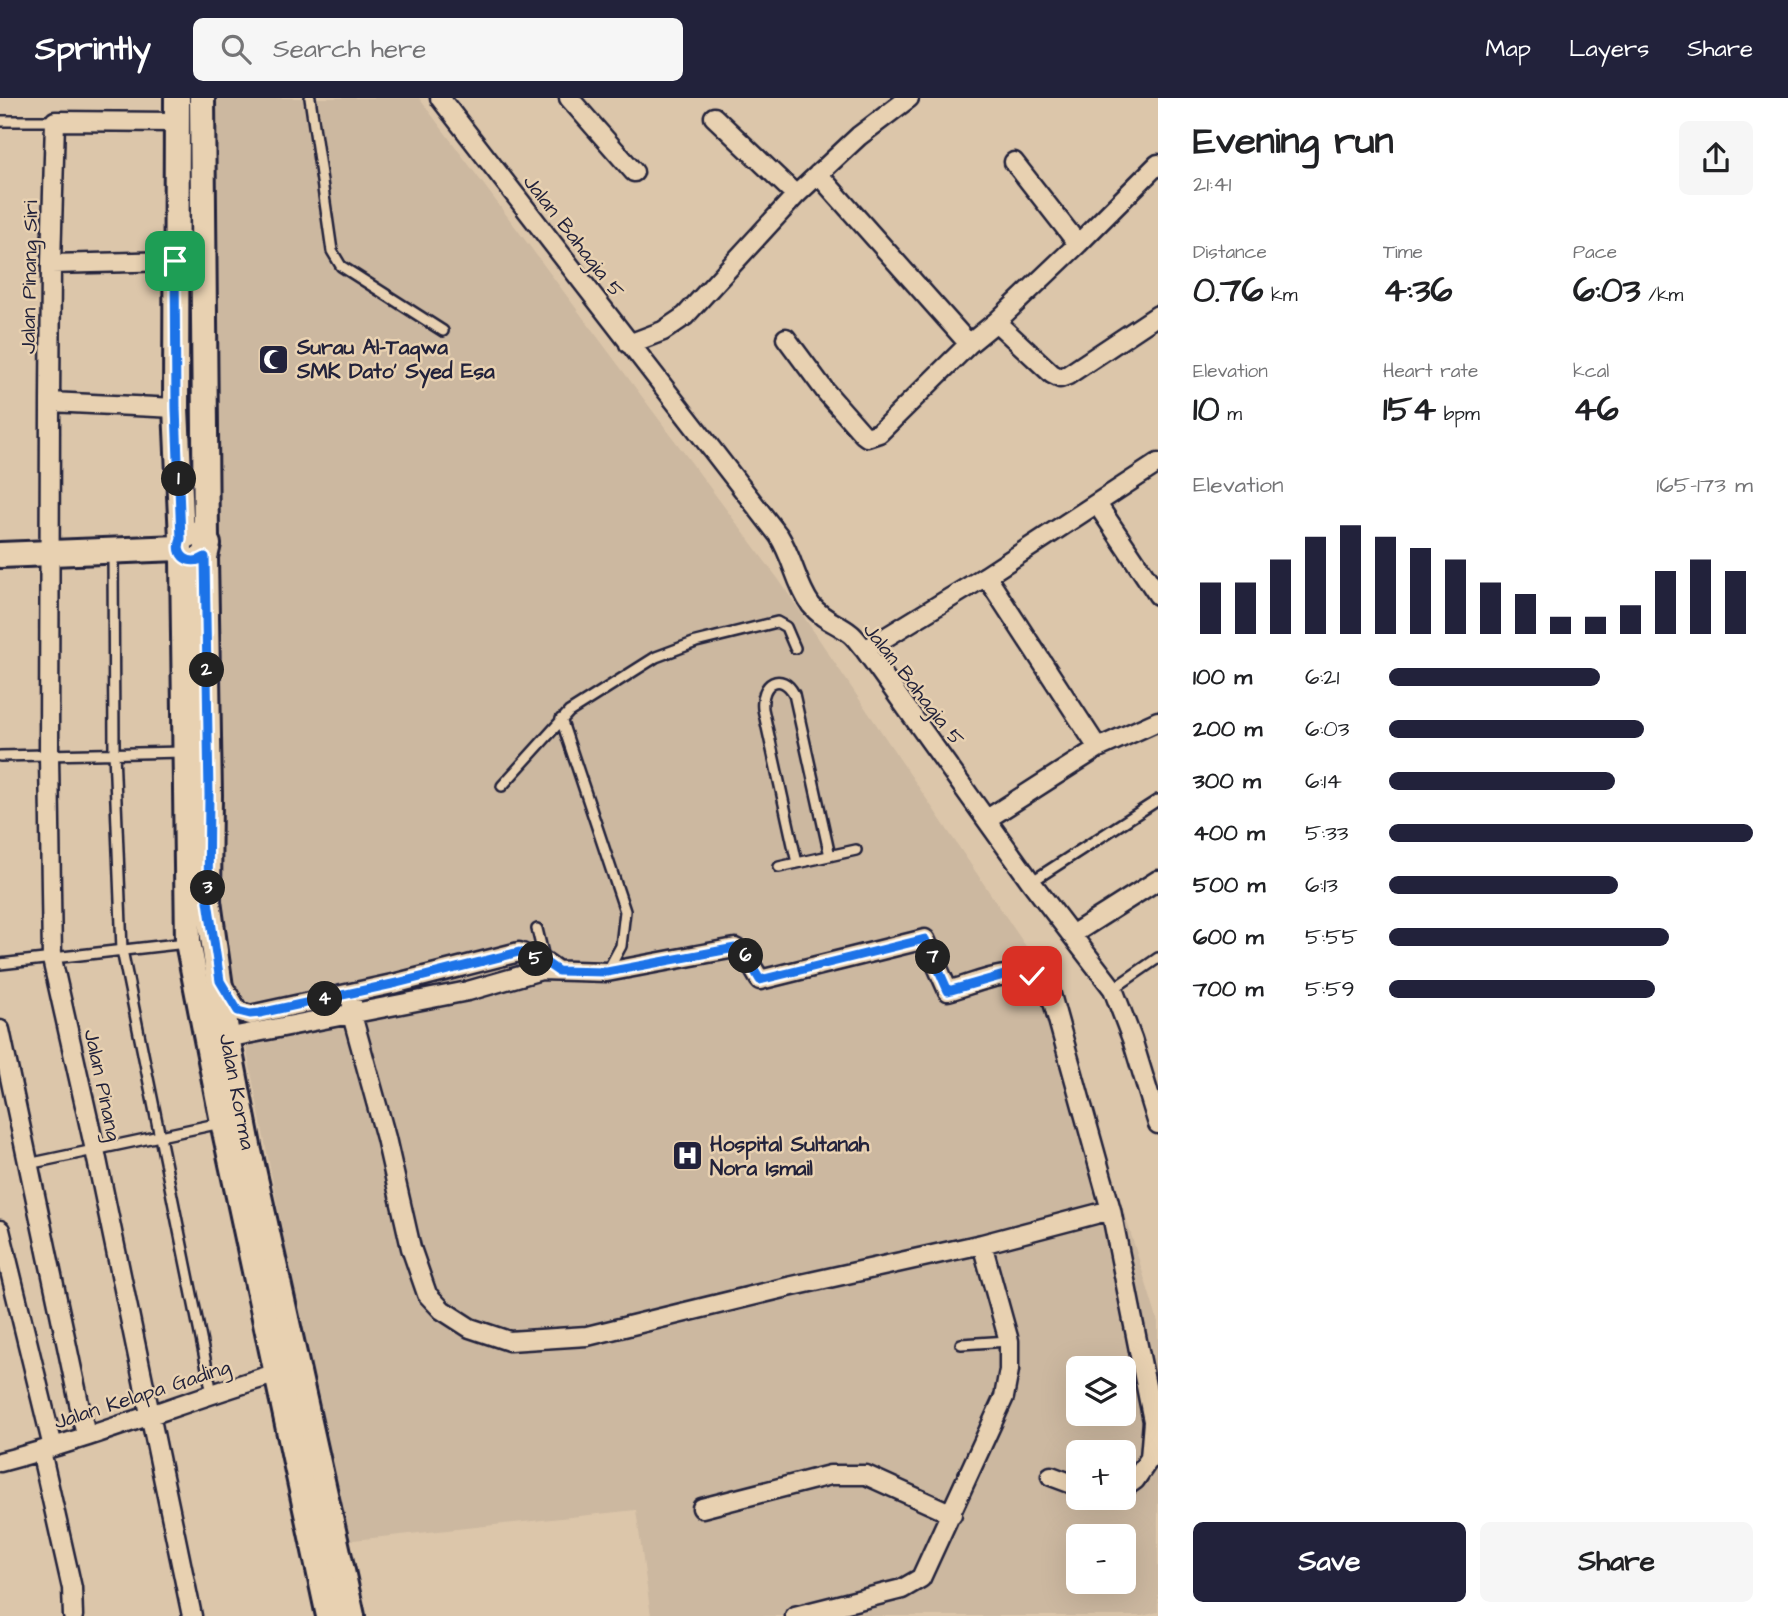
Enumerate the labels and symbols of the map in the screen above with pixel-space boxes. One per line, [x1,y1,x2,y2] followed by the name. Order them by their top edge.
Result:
[515,169,631,305] street label: Jalan Bahagia 5
[14,200,47,354] street label: Jalan Pinang Siri
[145,231,205,291] pin
[296,333,495,389] place label: Surau Al-Taqwa SMK Dato’ Syed Esa
[257,342,291,376] mosque icon: Surau Al-Taqwa SMK Dato’ Syed Esa
[162,462,196,496] pin: 1
[855,617,971,753] street label: Jalan Bahagia 5
[190,652,224,688] pin: 2
[190,870,226,906] pin: 3
[728,938,764,974] pin: 6
[916,940,950,974] pin: 7
[518,942,554,976] pin: 5
[1002,946,1062,1006] pin
[308,982,342,1016] pin: 4
[75,1026,129,1144] street label: Jalan Pinang
[212,1031,263,1153] street label: Jalan Korma
[710,1130,870,1183] place label: Hospital Sultanah Nora Ismail
[670,1139,704,1173] hospital icon: Hospital Sultanah Nora Ismail
[50,1352,235,1439] street label: Jalan Kelapa Gading

